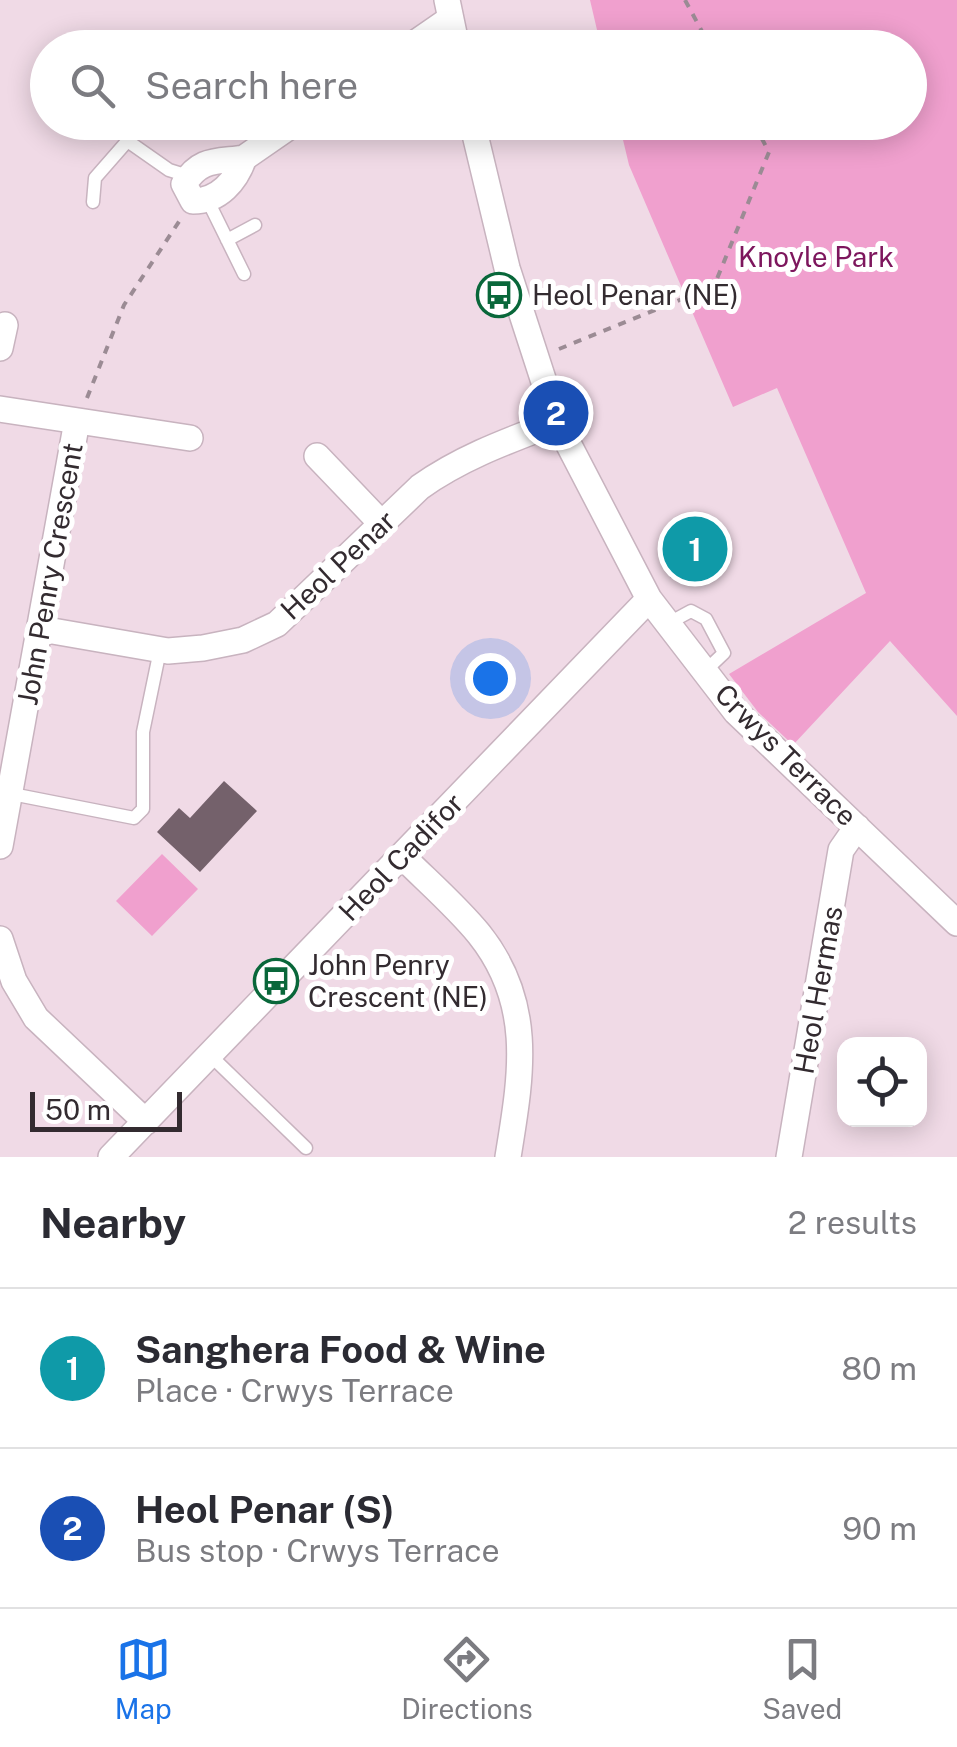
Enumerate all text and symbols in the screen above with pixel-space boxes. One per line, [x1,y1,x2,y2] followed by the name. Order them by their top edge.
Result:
[30,30,927,140] search box
[65,58,120,113] icon: search
[145,63,358,108] text: Search here
[738,240,894,273] park label: Knoyle Park
[476,272,522,318] bus stop icon: Heol Penar (NE)
[532,278,739,311] place label: Heol Penar (NE)
[524,376,588,450] pin: 2
[10,440,89,708] street label: John Penry Crescent
[274,503,402,626] street label: Heol Penar
[662,512,728,586] pin: 1
[465,653,516,704] your location
[709,677,864,832] street label: Crwys Terrace
[332,786,470,927] street label: Heol Cadifor
[786,903,849,1076] street label: Heol Hermas
[308,948,488,1013] place label: John Penry Crescent (NE)
[253,958,299,1004] bus stop icon: John Penry Crescent (NE)
[837,1037,927,1127] map controls
[837,1037,927,1127] button: locate
[30,1087,182,1132] scale bar
[45,1093,111,1126] text: 50 m
[40,1198,186,1247] text: Nearby
[788,1204,917,1241] text: 2 results
[135,1327,546,1372] text: Sanghera Food & Wine
[66,1350,79,1387] text: 1
[841,1350,917,1387] text: 80 m
[135,1372,454,1409] text: Place · Crwys Terrace
[135,1487,395,1532] text: Heol Penar (S)
[62,1510,83,1547] text: 2
[842,1510,917,1547] text: 90 m
[135,1532,500,1569] text: Bus stop · Crwys Terrace
[115,1632,172,1725] tab: Map
[401,1632,533,1725] tab: Directions
[762,1632,842,1725] tab: Saved

